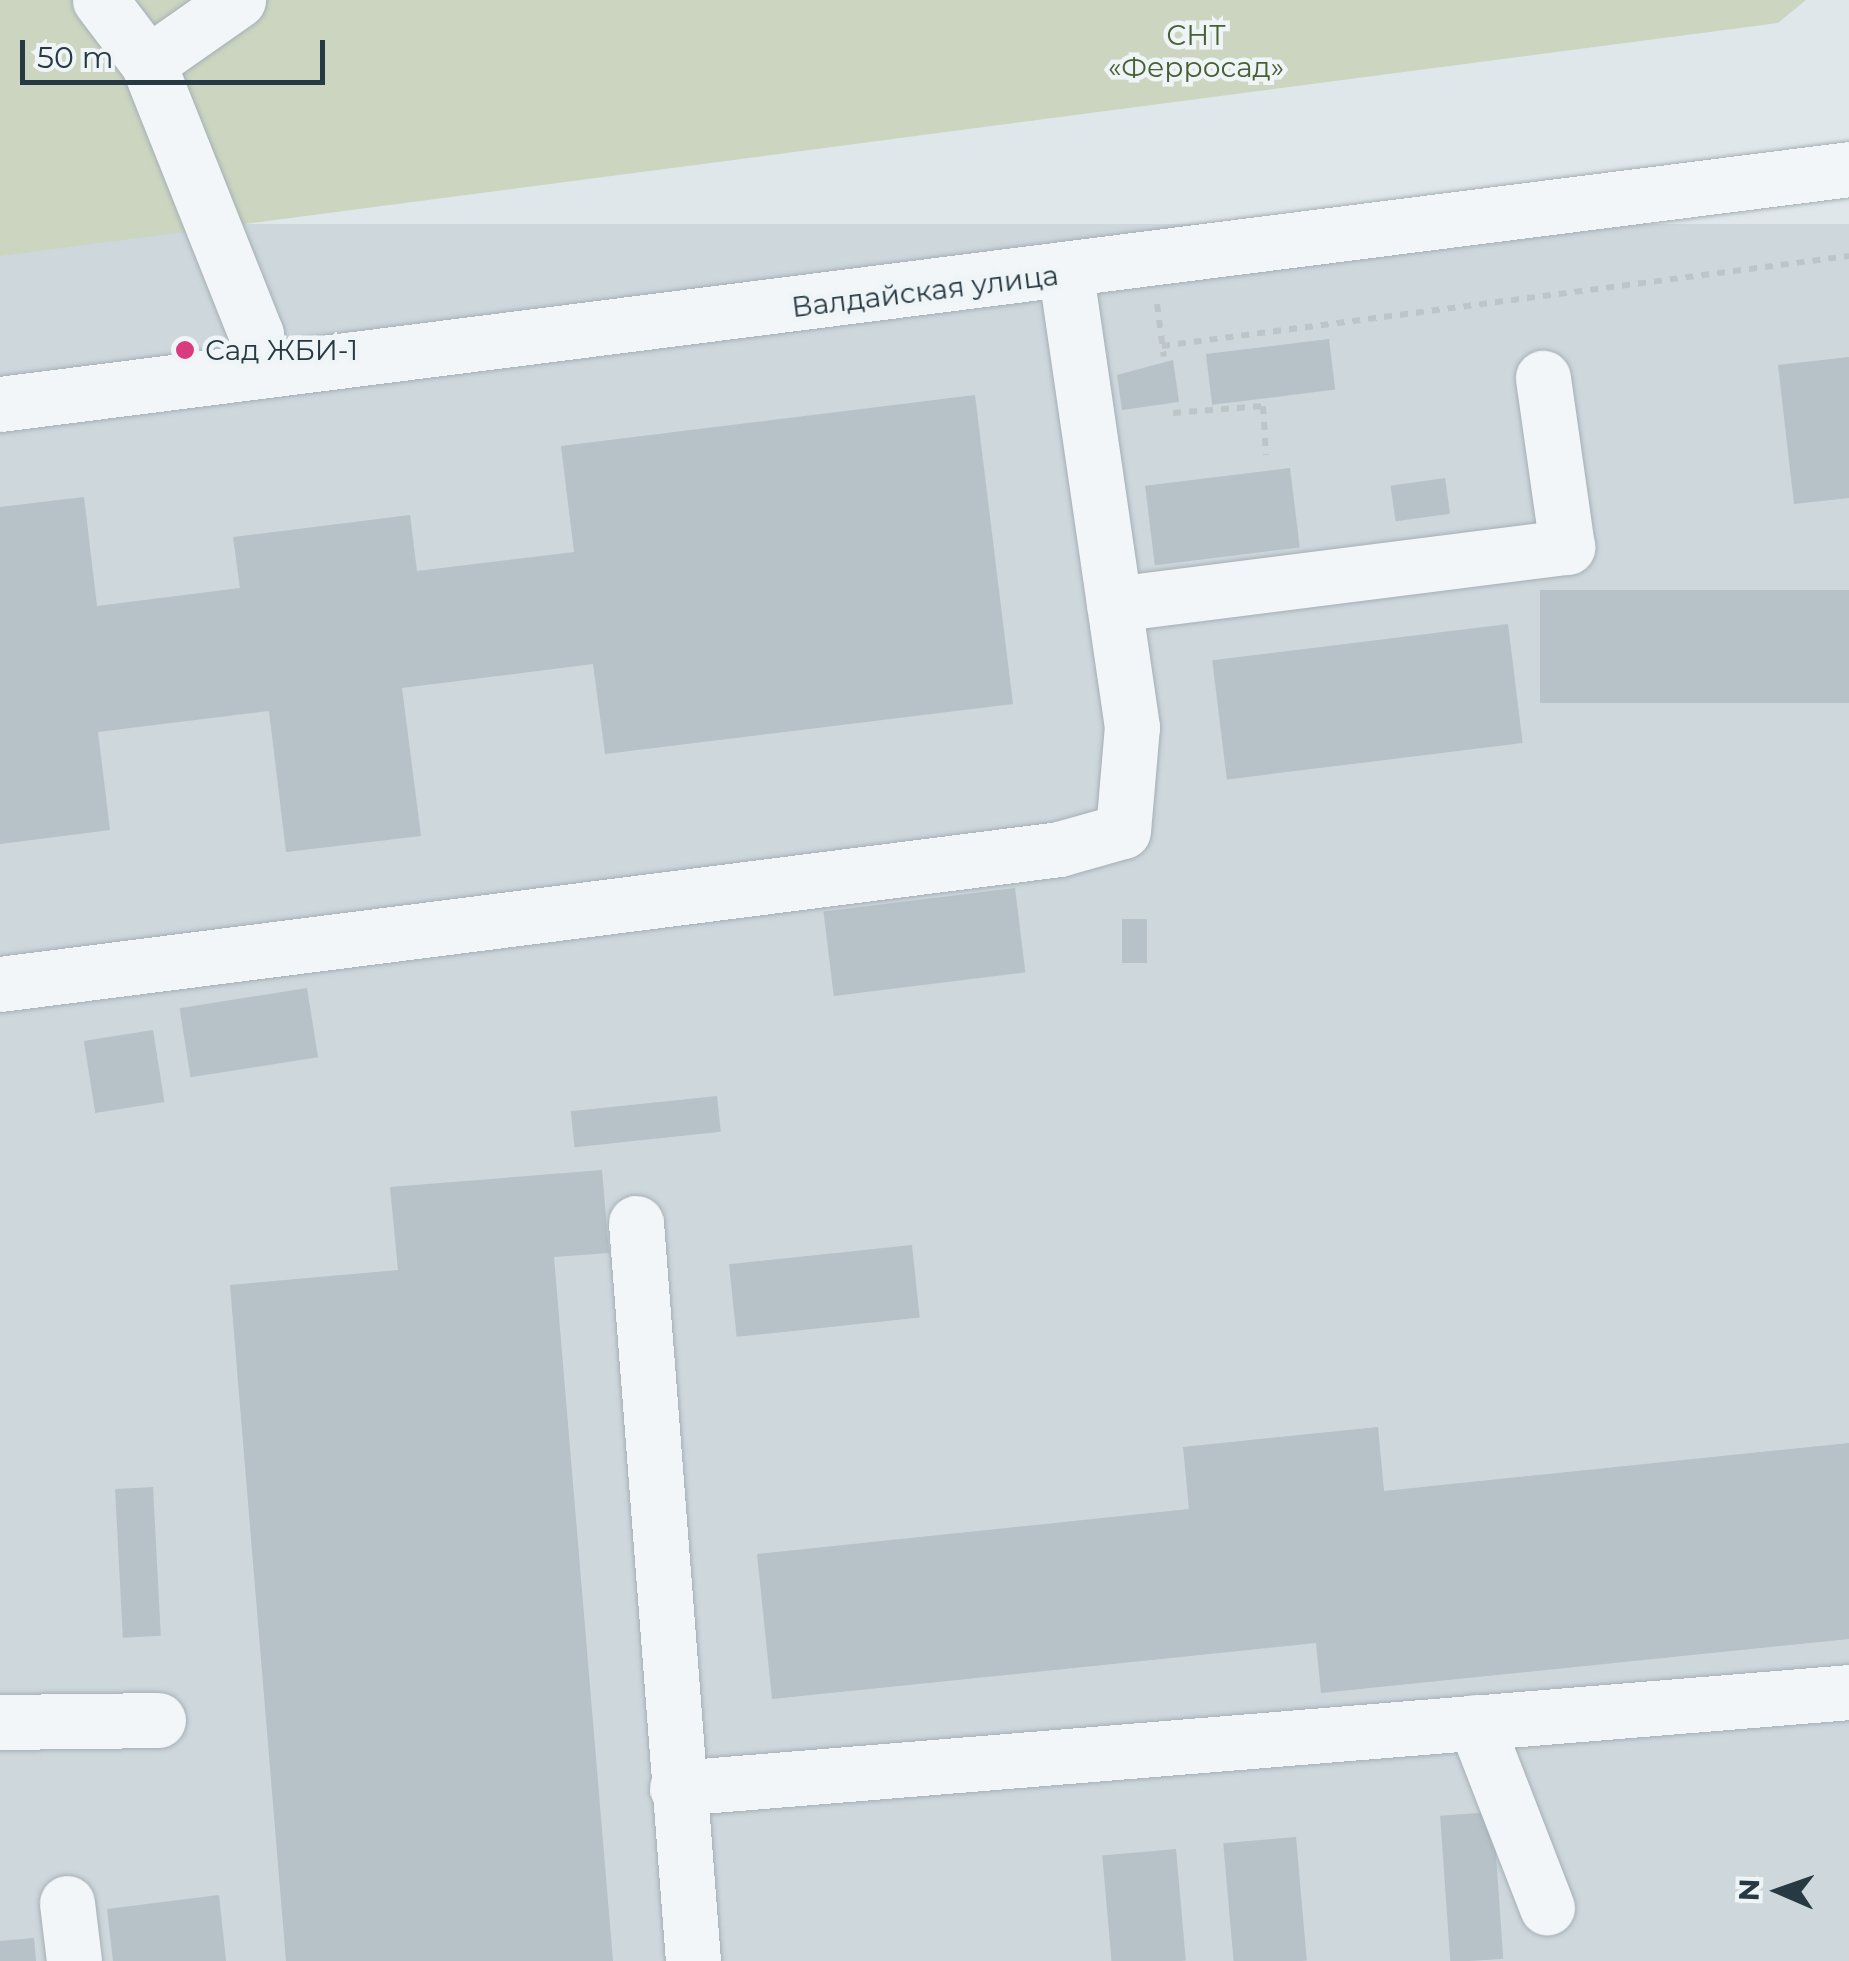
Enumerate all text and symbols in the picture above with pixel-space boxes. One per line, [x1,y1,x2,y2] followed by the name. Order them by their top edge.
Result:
[1108,18,1284,84] park label: СНТ «Ферросад»
[25,20,330,82] scale bar
[37,39,114,76] text: 50 m
[790,258,1060,324] street label: Валдайская улица
[205,333,358,367] place label: Сад ЖБИ-1
[174,339,196,361] marker: Сад ЖБИ-1
[1729,1841,1829,1941] north arrow
[1732,1878,1766,1902] text: N

